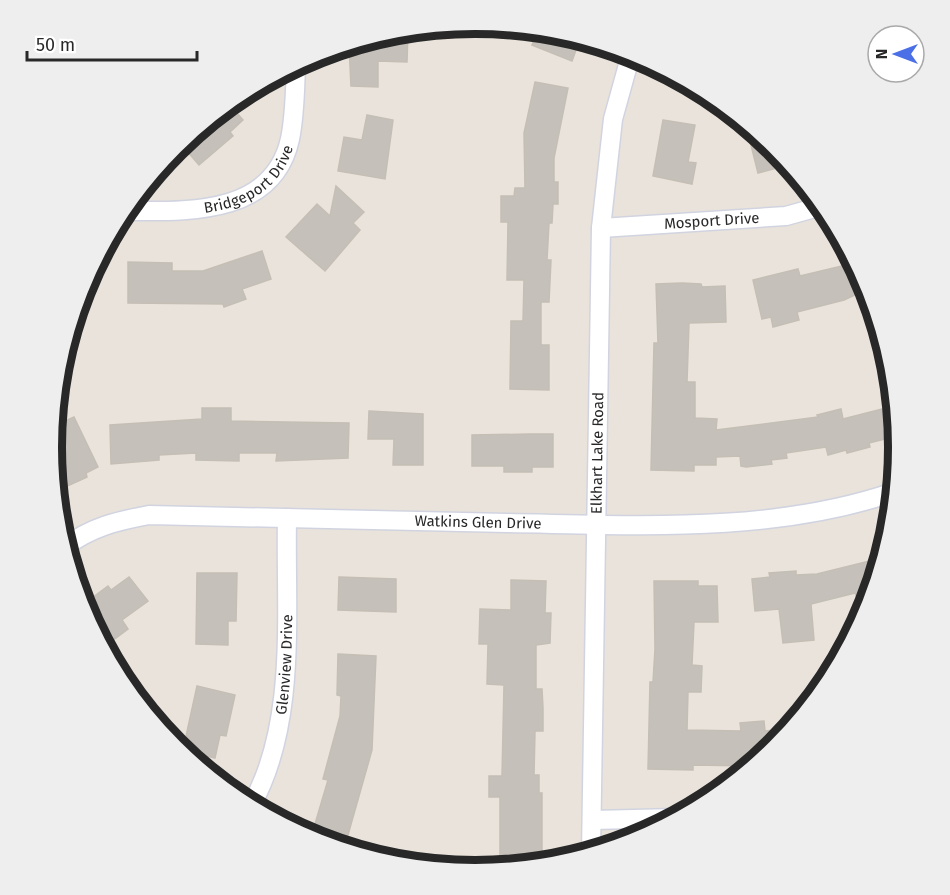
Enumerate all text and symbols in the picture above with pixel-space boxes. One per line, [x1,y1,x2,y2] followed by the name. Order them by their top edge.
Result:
[27,24,196,62] scale bar
[866,24,926,84] north arrow
[36,34,75,56] text: 50 m
[872,49,891,59] text: N
[202,143,297,217] street label: Bridgeport Drive
[664,209,760,233] street label: Mosport Drive
[587,392,607,514] street label: Elkhart Lake Road
[414,512,542,533] street label: Watkins Glen Drive
[272,614,296,716] street label: Glenview Drive

